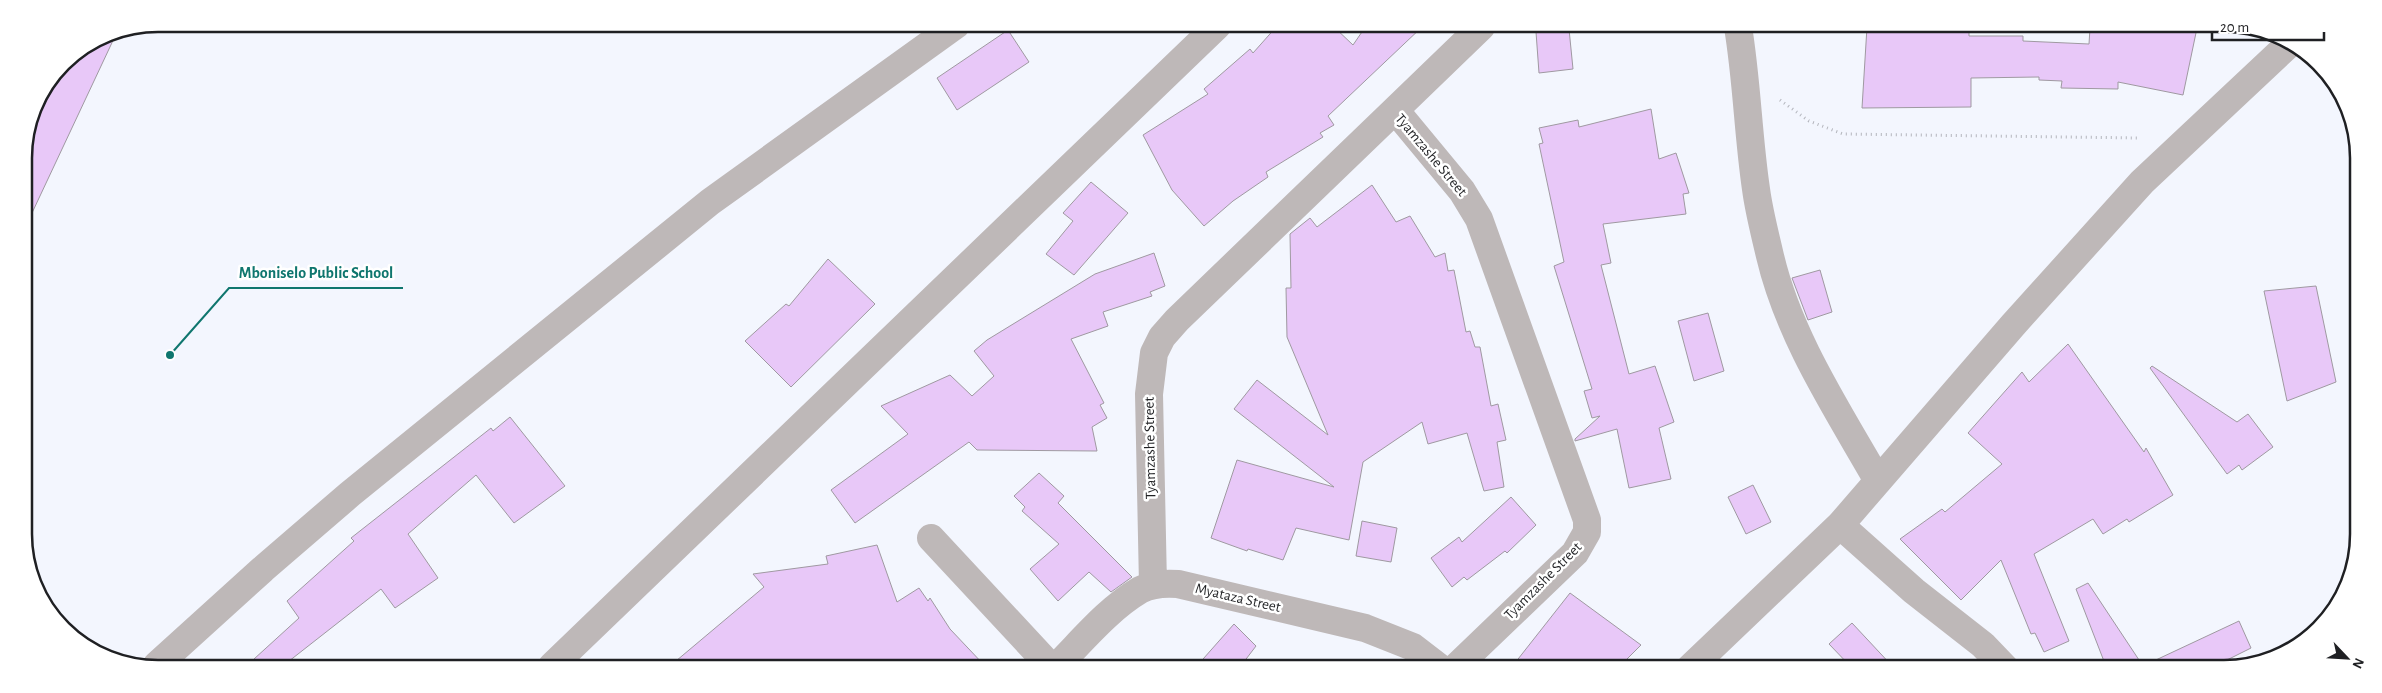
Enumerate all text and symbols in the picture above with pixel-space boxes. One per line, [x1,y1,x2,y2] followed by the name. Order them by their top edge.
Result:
[2212,10,2324,42] scale bar
[2220,20,2249,35] text: 20 m
[1392,111,1470,199] street label: Tyamzashe Street
[229,257,403,288] callout: Mboniselo Public School
[239,265,393,281] text: Mboniselo Public School
[1142,396,1158,499] street label: Tyamzashe Street
[1501,539,1585,623] street label: Tyamzashe Street
[1194,581,1282,615] street label: Myataza Street
[2322,633,2372,683] north arrow
[2349,656,2366,670] text: N

